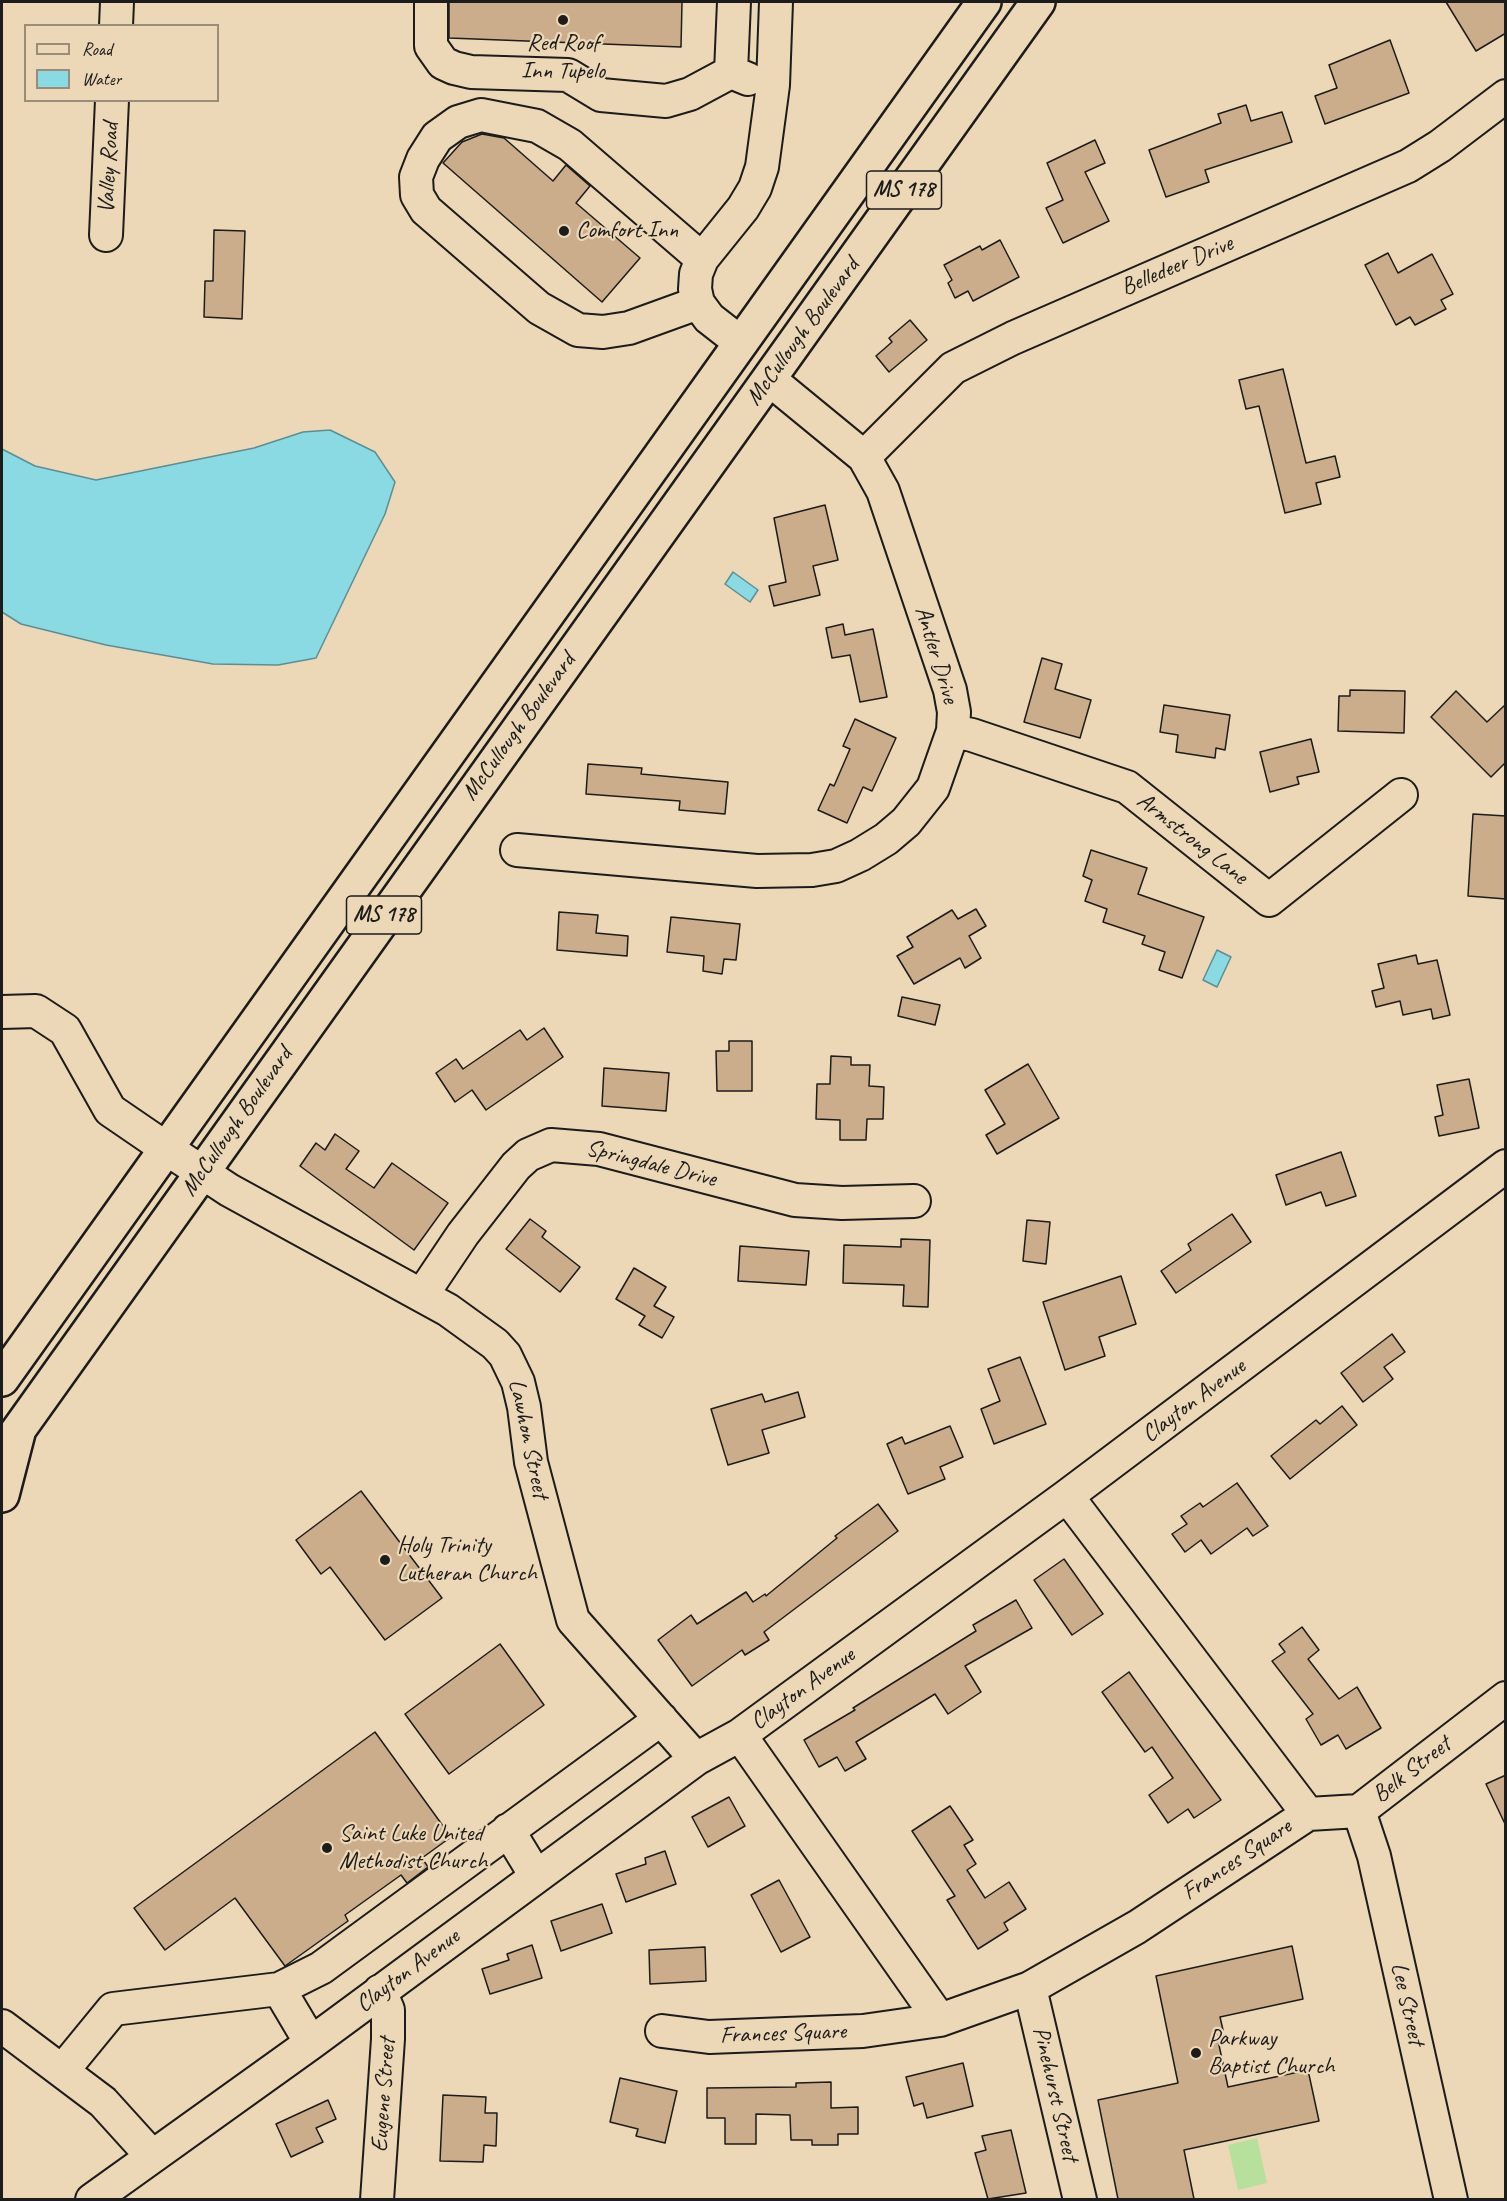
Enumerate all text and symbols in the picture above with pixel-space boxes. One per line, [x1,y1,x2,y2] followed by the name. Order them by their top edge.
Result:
[556,13,570,27] marker: Red Roof Inn Tupelo
[24,24,219,102] legend
[521,30,605,86] place label: Red Roof Inn Tupelo
[82,38,112,60] text: Road
[82,68,121,90] text: Water
[92,122,126,214] street label: Valley Road
[866,171,942,209] road number: MS 178
[576,217,678,245] place label: Comfort Inn
[557,224,571,238] marker: Comfort Inn
[1117,229,1237,303] street label: Belledeer Drive
[740,253,866,411] street label: McCullough Boulevard
[908,603,964,707] street label: Antler Drive
[456,648,582,806] street label: McCullough Boulevard
[1131,787,1253,891] street label: Armstrong Lane
[346,896,422,934] road number: MS 178
[175,1042,299,1202] street label: McCullough Boulevard
[583,1134,719,1194] street label: Springdale Drive
[1136,1353,1252,1449] street label: Clayton Avenue
[501,1377,555,1501] street label: Lawhon Street
[397,1532,537,1588] place label: Holy Trinity Lutheran Church
[378,1553,392,1567] marker: Holy Trinity Lutheran Church
[745,1641,861,1737] street label: Clayton Avenue
[1367,1731,1457,1809] street label: Belk Street
[1177,1813,1297,1907] street label: Frances Square
[339,1820,487,1876] place label: Saint Luke United Methodist Church
[320,1841,334,1855] marker: Saint Luke United Methodist Church
[350,1923,466,2019] street label: Clayton Avenue
[1384,1960,1430,2048] street label: Lee Street
[719,2017,847,2051] street label: Frances Square
[1026,2024,1084,2164] street label: Pinehurst Street
[1208,2025,1334,2081] place label: Parkway Baptist Church
[366,2037,402,2153] street label: Eugene Street
[1189,2046,1203,2060] marker: Parkway Baptist Church

